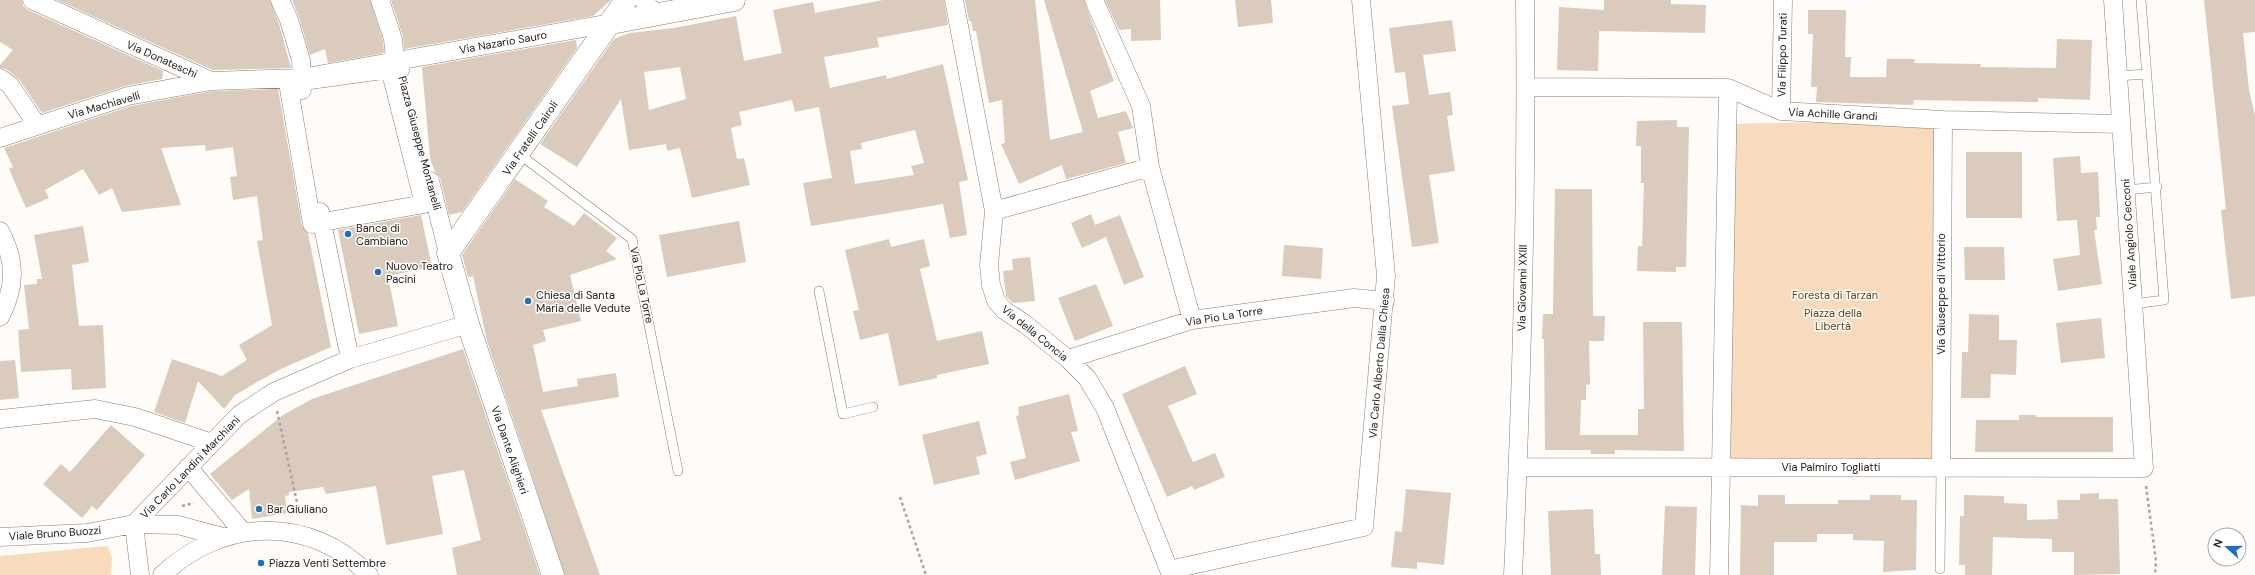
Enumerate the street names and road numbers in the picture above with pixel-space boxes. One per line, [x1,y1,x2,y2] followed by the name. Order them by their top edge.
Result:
[1774,13,1790,97] street label: Via Filippo Turati
[458,27,548,57] street label: Via Nazario Sauro
[124,37,200,81] street label: Via Donateschi
[395,74,445,212] street label: Piazza Giuseppe Montanelli
[66,88,142,122] street label: Via Machiavelli
[499,98,561,178] street label: Via Fratelli Cairoli
[1788,105,1878,123] street label: Via Achille Grandi
[2118,178,2140,290] street label: Viale Angiolo Cecconi
[1934,233,1948,355] street label: Via Giuseppe di Vittorio
[1514,244,1530,332] street label: Via Giovanni XXIII
[627,245,657,325] street label: Via Pio La Torre
[1365,287,1393,439] street label: Via Carlo Alberto Dalla Chiesa
[999,302,1071,364] street label: Via della Concia
[1184,303,1264,329] street label: Via Pio La Torre
[488,404,532,496] street label: Via Dante Alighieri
[137,413,243,521] street label: Via Carlo Landini Marchiani
[1781,460,1881,474] street label: Via Palmiro Togliatti
[8,523,102,543] street label: Viale Bruno Buozzi

